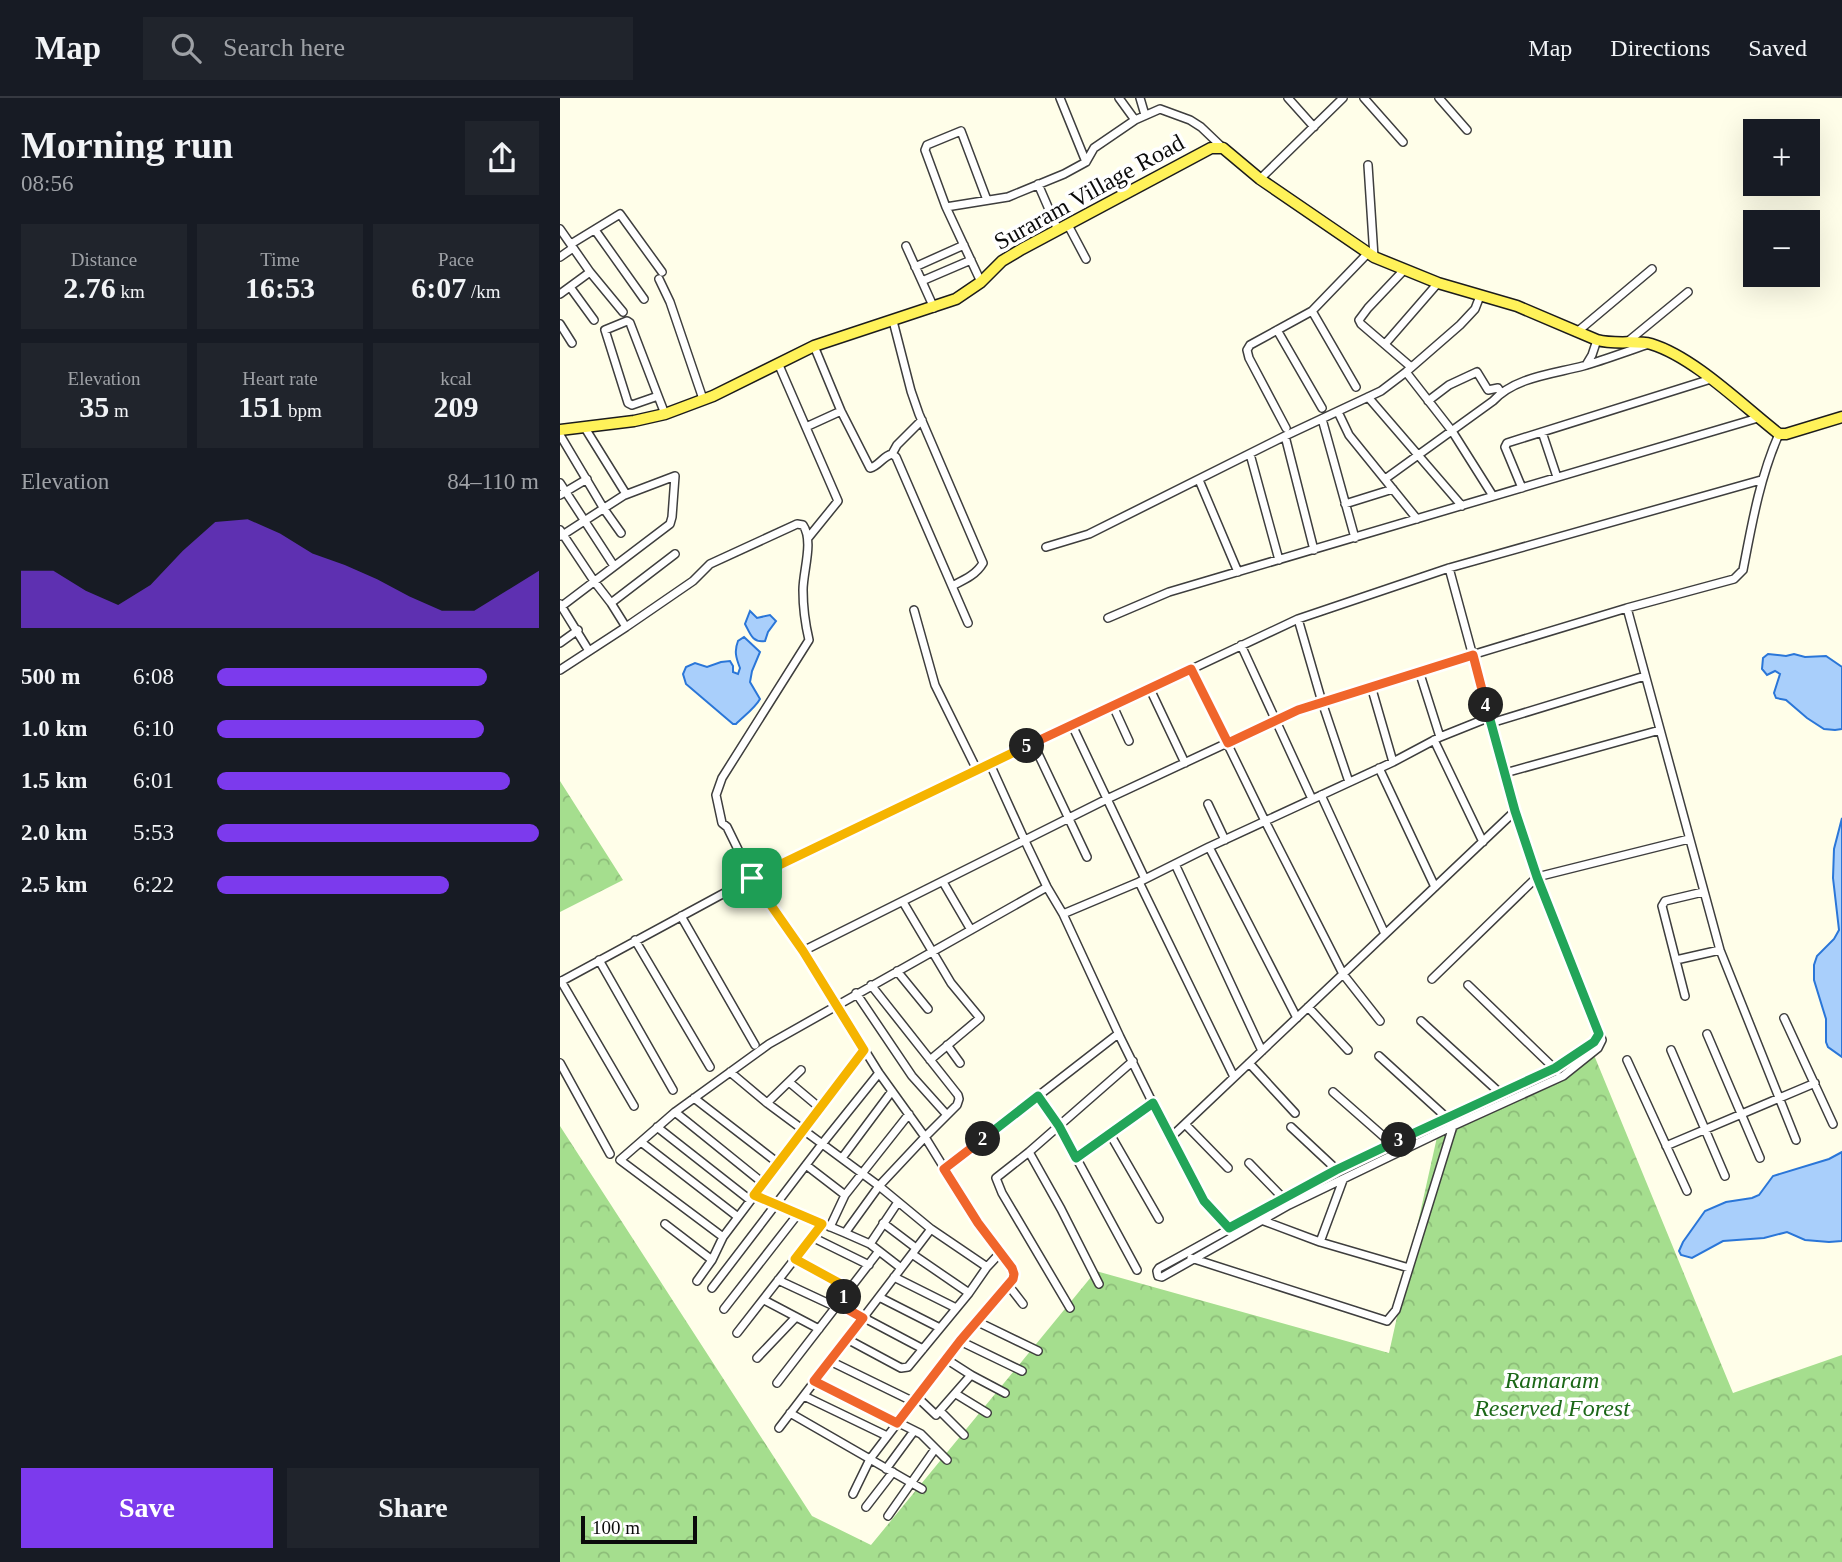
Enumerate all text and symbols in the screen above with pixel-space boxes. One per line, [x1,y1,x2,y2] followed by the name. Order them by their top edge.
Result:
[143,17,633,80] search box
[167,29,205,67] icon: search
[35,30,101,66] text: Map
[223,33,345,62] text: Search here
[1528,35,1572,61] text: Map
[1610,35,1710,61] text: Directions
[1748,35,1807,61] text: Saved
[1743,119,1820,287] map controls
[1743,119,1820,196] button: +
[465,121,539,195] button: share
[21,124,233,166] text: Morning run
[990,129,1188,255] street label: Suraram Village Road
[21,171,73,196] text: 08:56
[1743,210,1820,287] button: −
[71,249,137,270] text: Distance
[260,249,300,270] text: Time
[438,249,474,270] text: Pace
[63,271,116,304] text: 2.76
[245,271,315,304] text: 16:53
[411,271,466,304] text: 6:07
[116,281,145,302] text: km
[466,281,501,302] text: /km
[68,368,140,389] text: Elevation
[242,368,318,389] text: Heart rate
[440,368,472,389] text: kcal
[79,390,109,423] text: 35
[238,390,283,423] text: 151
[434,390,479,423] text: 209
[109,400,129,421] text: m
[283,400,322,421] text: bpm
[21,469,109,494] text: Elevation
[447,469,539,494] text: 84–110 m
[21,664,80,689] text: 500 m
[133,664,174,689] text: 6:08
[1468,688,1504,722] pin: 4
[1481,694,1490,715] text: 4
[21,716,87,741] text: 1.0 km
[133,716,174,741] text: 6:10
[1009,728,1044,764] pin: 5
[1022,735,1031,756] text: 5
[21,768,87,793] text: 1.5 km
[133,768,174,793] text: 6:01
[21,820,87,845] text: 2.0 km
[133,820,174,845] text: 5:53
[722,848,782,908] pin
[733,859,771,897] icon: arrive
[21,872,87,897] text: 2.5 km
[133,872,174,897] text: 6:22
[966,1122,1000,1156] pin: 2
[1382,1122,1416,1158] pin: 3
[978,1128,987,1149] text: 2
[1394,1129,1403,1150] text: 3
[826,1280,862,1314] pin: 1
[839,1286,848,1307] text: 1
[1473,1367,1631,1421] park label: Ramaram Reserved Forest
[21,1468,273,1548] button: Save
[287,1468,539,1548] button: Share
[581,1513,696,1545] scale bar
[592,1517,640,1538] text: 100 m

